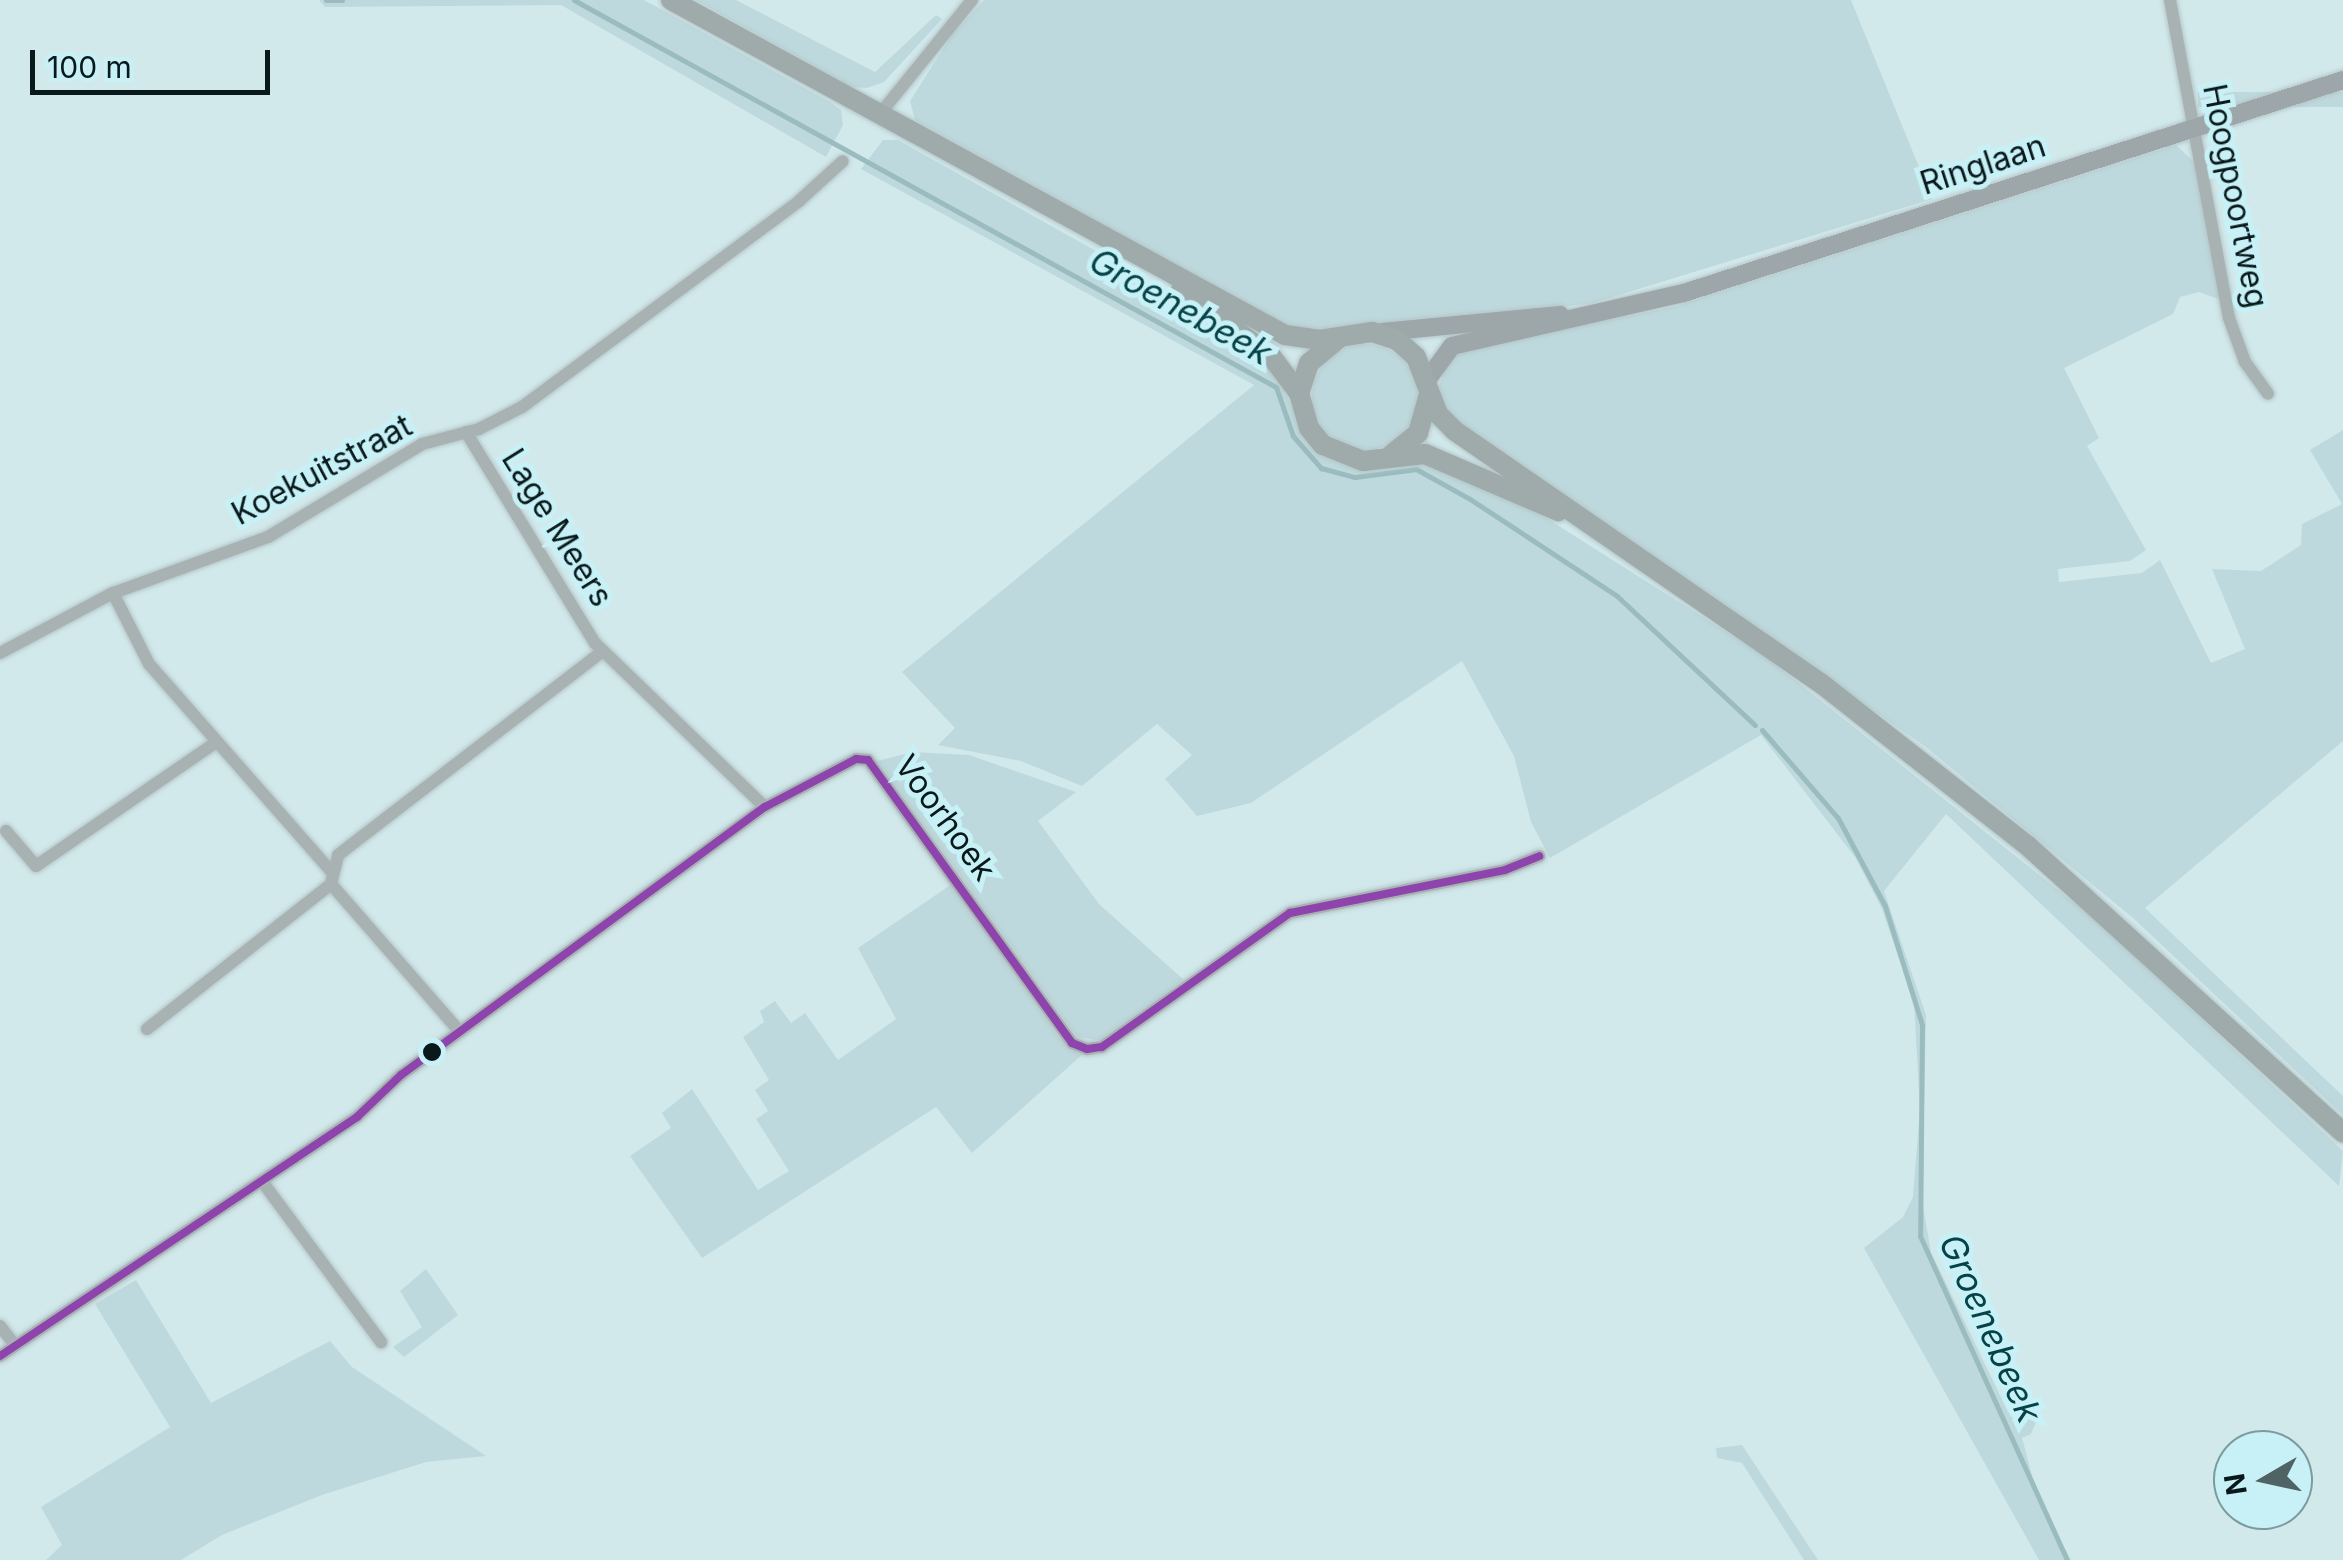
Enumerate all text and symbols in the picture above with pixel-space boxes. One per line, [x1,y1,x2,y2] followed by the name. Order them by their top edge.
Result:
[35,30,275,92] scale bar
[47,49,132,85] text: 100 m
[2194,81,2276,311] street label: Hoogpoortweg
[1916,127,2050,203] street label: Ringlaan
[1083,239,1279,373] water label: Groenebeek
[225,407,419,533] street label: Koekuitstraat
[493,442,621,614] street label: Lage Meers
[887,748,1003,888] street label: Voorhoek
[422,1042,442,1062] unlabelled marker
[1931,1227,2051,1429] water label: Groenebeek
[2213,1430,2313,1530] north arrow
[2217,1471,2254,1498] text: N

